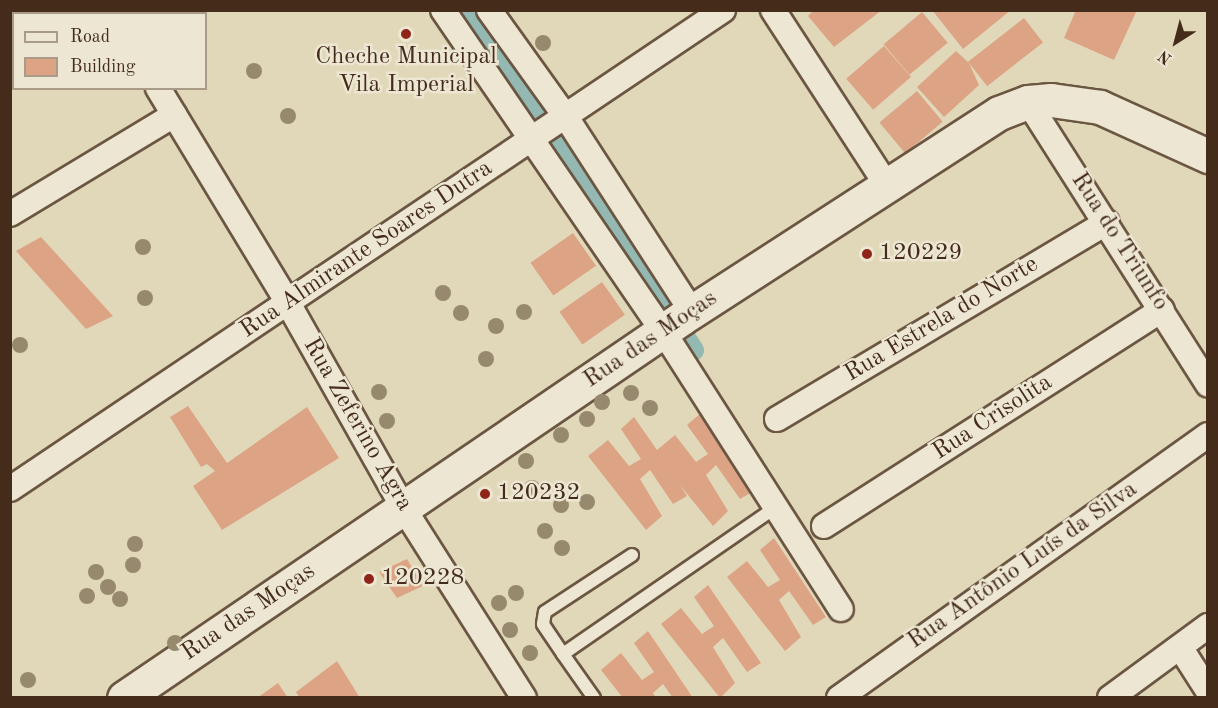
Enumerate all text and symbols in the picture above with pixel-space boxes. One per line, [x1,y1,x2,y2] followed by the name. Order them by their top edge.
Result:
[12,12,207,90] legend
[1146,12,1206,72] north arrow
[399,27,413,41] marker: Cheche Municipal Vila Imperial
[70,28,110,46] text: Road
[315,44,497,100] place label: Cheche Municipal Vila Imperial
[1156,46,1175,67] text: N
[70,58,135,76] text: Building
[235,155,499,345] street label: Rua Almirante Soares Dutra
[1064,168,1174,316] street label: Rua do Triunfo
[879,240,963,268] place label: 120229
[860,247,874,261] marker: 120229
[840,251,1044,389] street label: Rua Estrela do Norte
[579,285,723,395] street label: Rua das Moças
[296,333,418,517] street label: Rua Zeferino Agra
[928,369,1058,467] street label: Rua Crisolita
[903,476,1143,656] street label: Rua Antônio Luís da Silva
[497,480,581,508] place label: 120232
[478,487,492,501] marker: 120232
[177,558,321,668] street label: Rua das Moças
[381,565,465,593] place label: 120228
[362,572,376,586] marker: 120228

